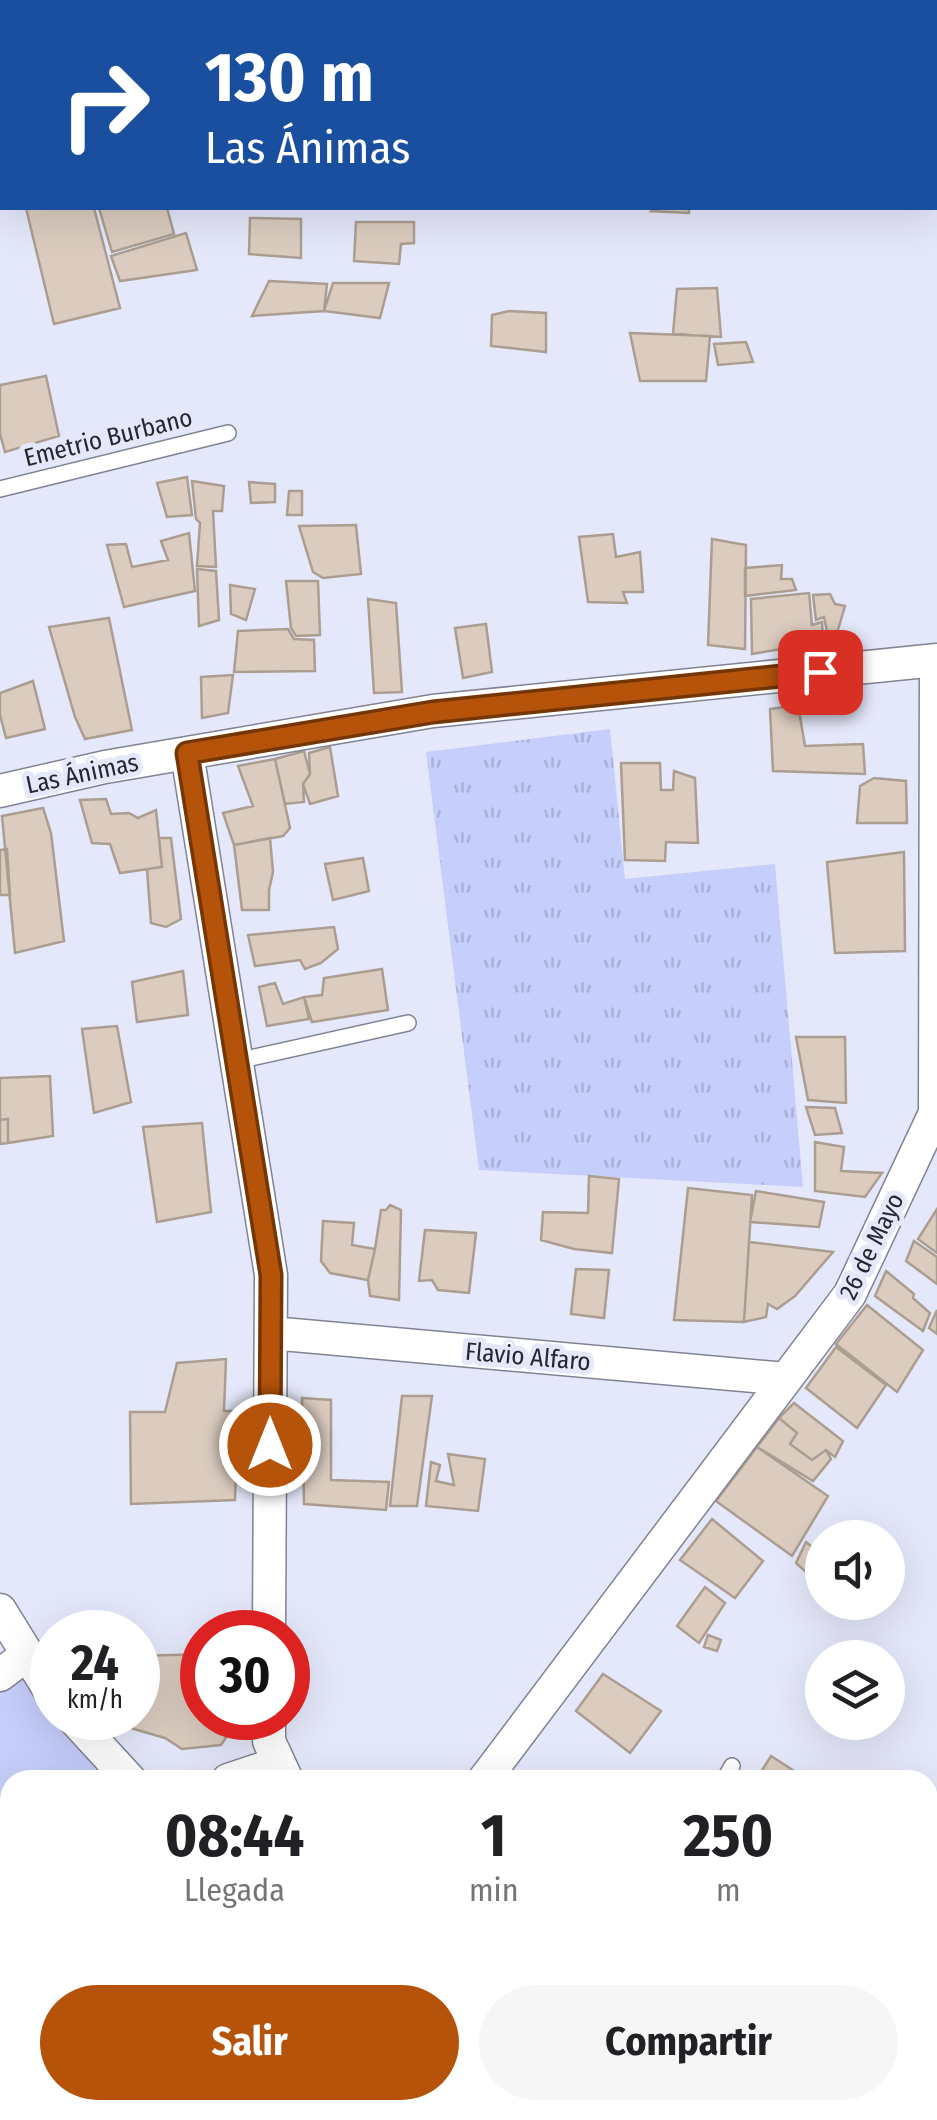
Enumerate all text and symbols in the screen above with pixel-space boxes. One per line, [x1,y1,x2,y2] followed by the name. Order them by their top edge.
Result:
[205,36,374,120] text: 130 m
[40,40,170,170] icon: right
[205,121,410,175] text: Las Ánimas
[21,403,196,473] street label: Emetrio Burbano
[778,630,863,715] pin
[793,645,848,700] icon: arrive
[23,746,141,801] street label: Las Ánimas
[833,1188,911,1305] street label: 26 de Mayo
[464,1337,592,1377] street label: Flavio Alfaro
[218,1393,322,1497] position arrow
[805,1520,905,1740] map controls
[805,1520,905,1620] button: sound
[180,1610,310,1740] speed limit sign: 30
[71,1633,119,1693] text: 24
[805,1640,905,1740] button: layers
[67,1685,123,1715] text: km/h
[165,1800,304,1872] text: 08:44
[481,1800,506,1872] text: 1
[683,1800,773,1872] text: 250
[184,1871,285,1909] text: Llegada
[469,1871,519,1909] text: min
[716,1871,741,1909] text: m
[40,1985,459,2100] button: Salir
[479,1985,898,2100] button: Compartir

